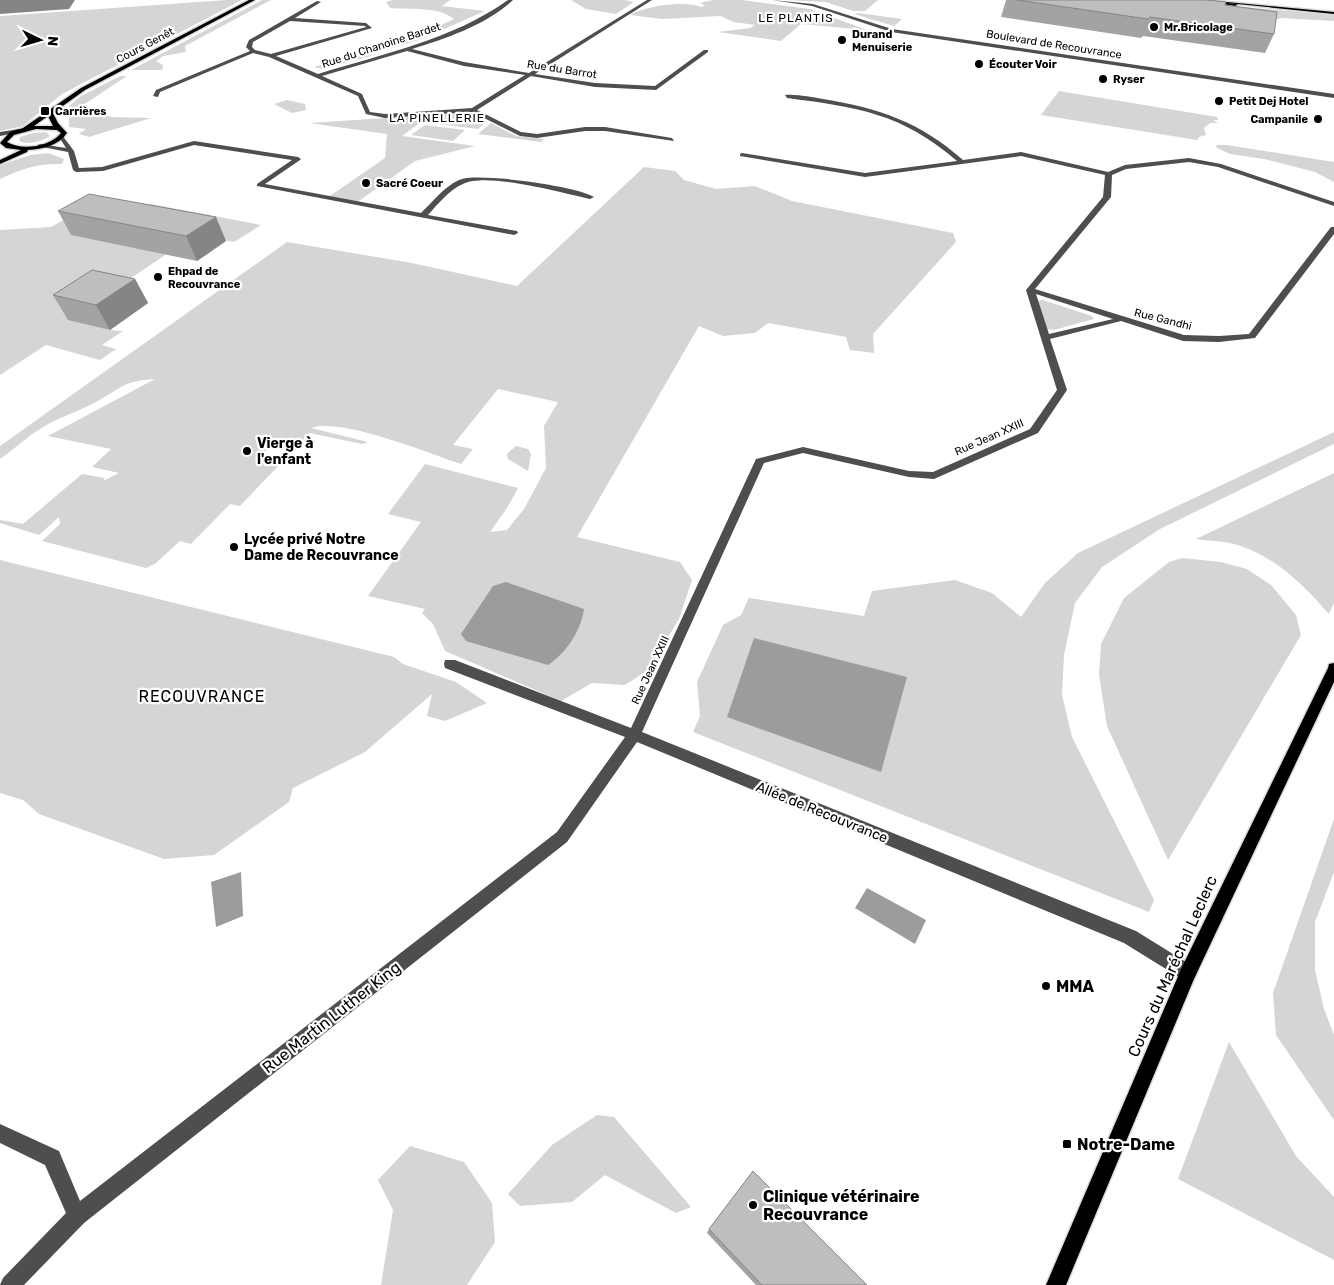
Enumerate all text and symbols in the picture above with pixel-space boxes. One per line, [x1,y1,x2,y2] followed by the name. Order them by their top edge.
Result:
[758,11,834,25] district label: LE PLANTIS
[15,15,65,65] north arrow
[320,20,443,71] street label: Rue du Chanoine Bardet
[1148,21,1160,33] marker: Mr.Bricolage
[1164,21,1233,34] place label: Mr.Bricolage
[114,24,177,66] street label: Cours Genêt
[985,27,1123,62] street label: Boulevard de Recouvrance
[852,28,913,54] place label: Durand Menuiserie
[836,34,848,46] marker: Durand Menuiserie
[44,35,61,47] text: N
[526,58,599,82] street label: Rue du Barrot
[973,58,985,70] marker: Écouter Voir
[989,58,1057,71] place label: Écouter Voir
[1097,73,1109,85] marker: Ryser
[1113,73,1145,86] place label: Ryser
[1213,95,1225,107] marker: Petit Dej Hotel
[1229,95,1308,108] place label: Petit Dej Hotel
[39,105,51,117] marker: Carrières
[55,105,106,118] place label: Carrières
[389,111,485,125] district label: LA PINELLERIE
[1250,113,1308,126] place label: Campanile
[1312,113,1324,125] marker: Campanile
[360,177,372,189] marker: Sacré Coeur
[376,177,443,190] place label: Sacré Coeur
[168,265,241,291] place label: Ehpad de Recouvrance
[152,271,164,283] marker: Ehpad de Recouvrance
[1133,306,1193,333] street label: Rue Gandhi
[953,416,1026,458] street label: Rue Jean XXIII
[257,435,314,468] place label: Vierge à l'enfant
[241,445,253,457] marker: Vierge à l'enfant
[244,531,399,564] place label: Lycée privé Notre Dame de Recouvrance
[228,541,240,553] marker: Lycée privé Notre Dame de Recouvrance
[629,634,672,707] street label: Rue Jean XXIII
[139,687,265,706] district label: RECOUVRANCE
[753,778,890,847] street label: Allée de Recouvrance
[1124,872,1221,1060] street label: Cours du Maréchal Leclerc
[258,958,404,1077] street label: Rue Martin Luther King
[1056,977,1094,996] place label: MMA
[1040,980,1052,992] marker: MMA
[1077,1135,1175,1154] place label: Notre-Dame
[1061,1138,1073,1150] marker: Notre-Dame
[763,1187,920,1224] place label: Clinique vétérinaire Recouvrance
[747,1199,759,1211] marker: Clinique vétérinaire Recouvrance

